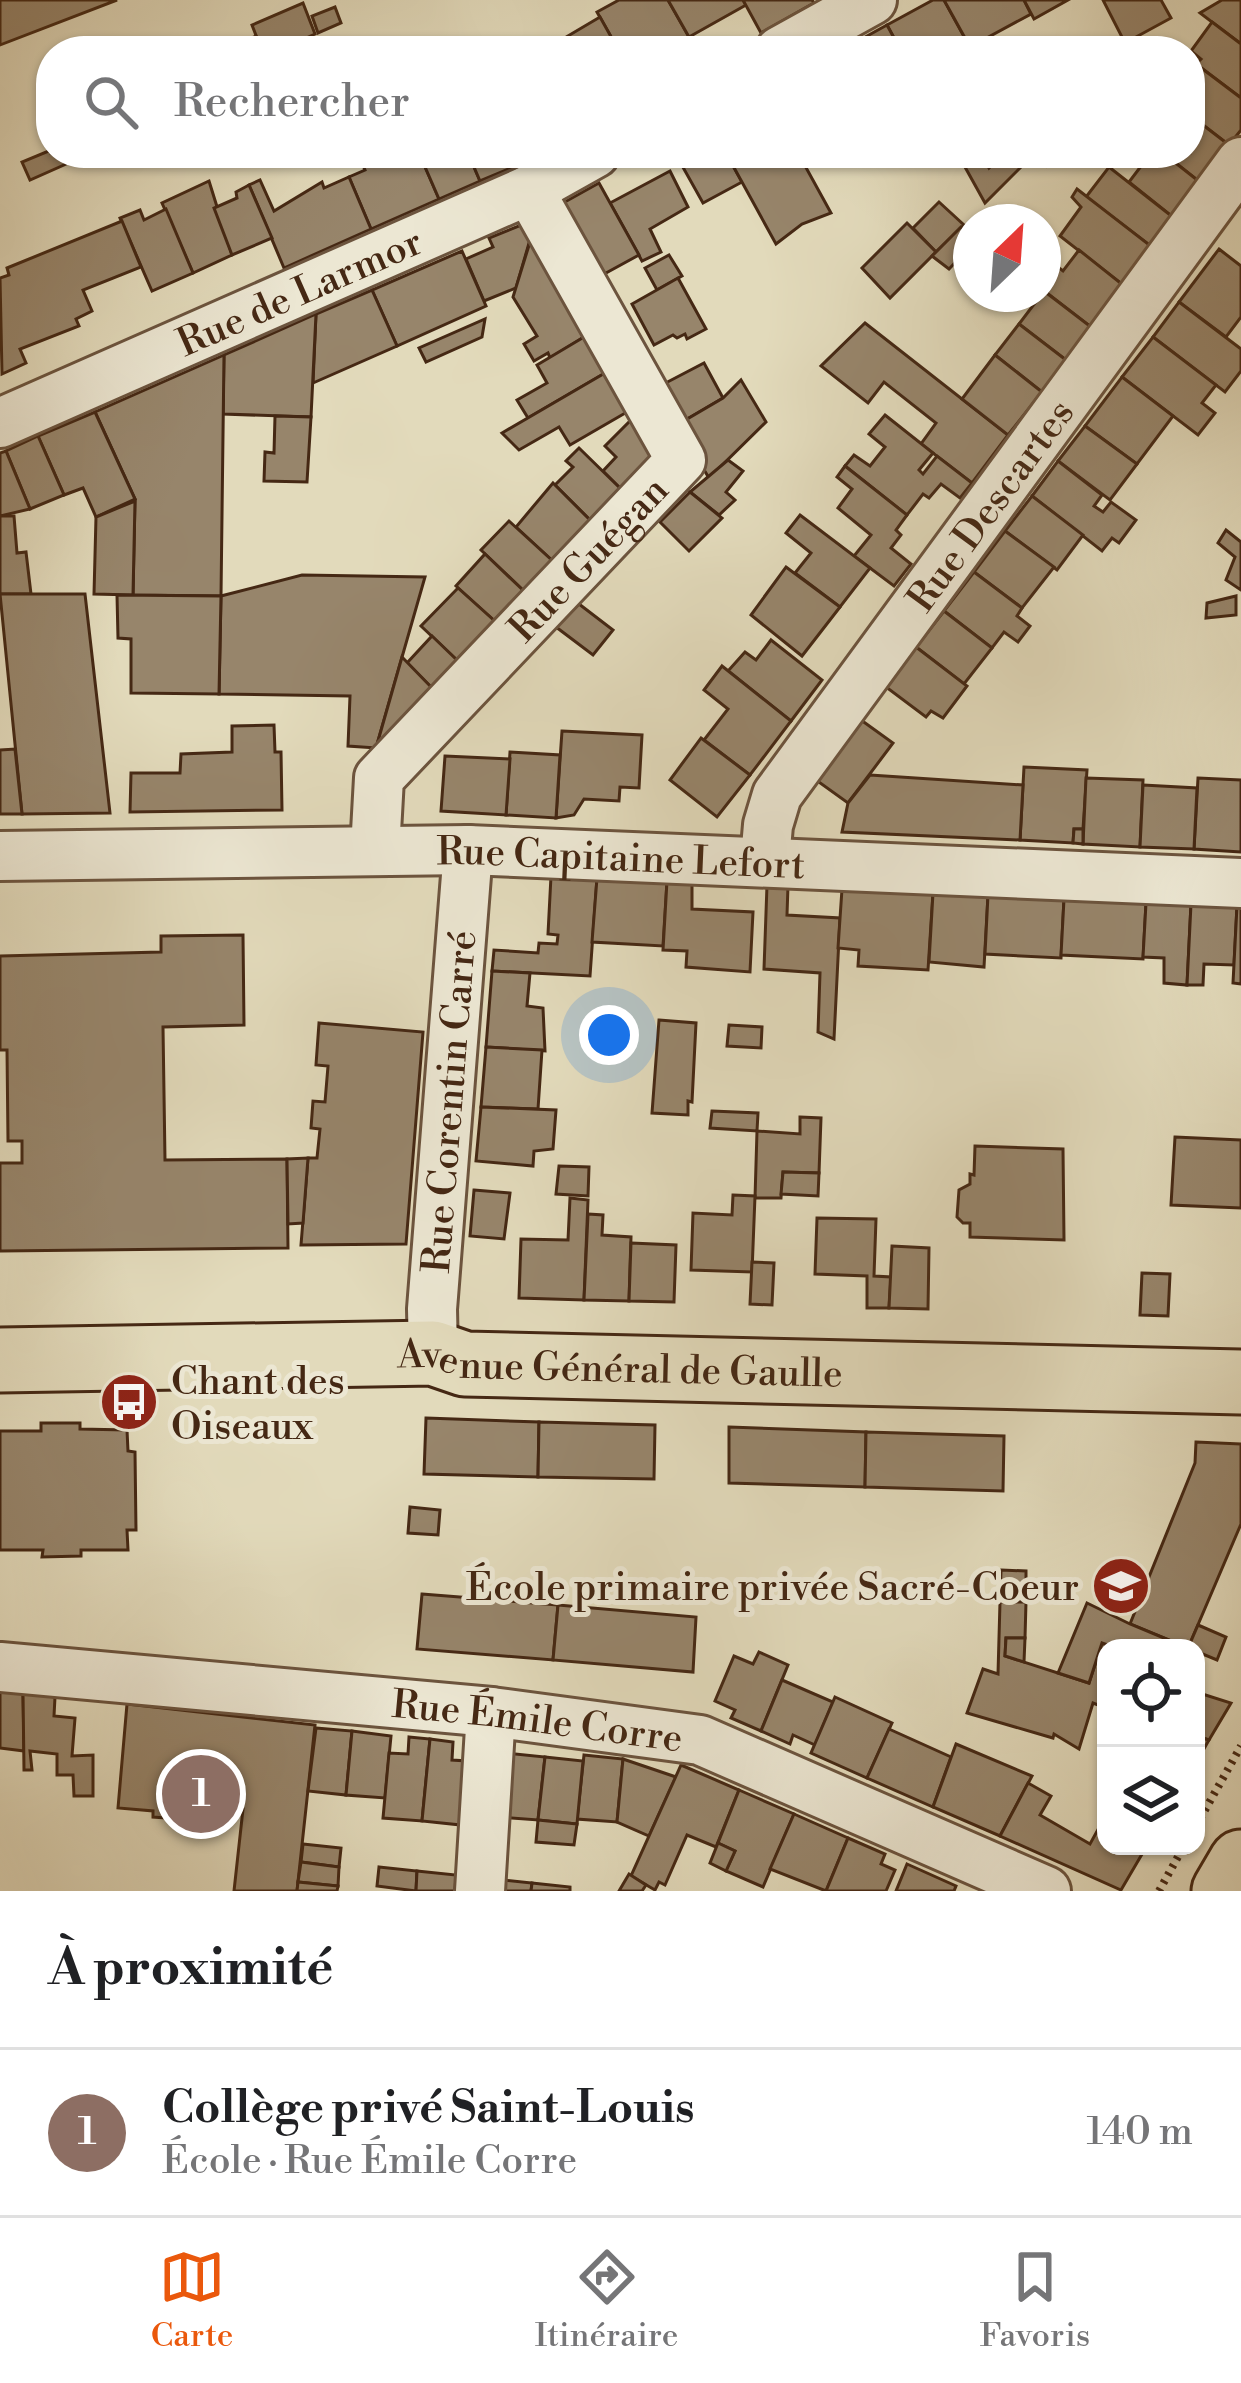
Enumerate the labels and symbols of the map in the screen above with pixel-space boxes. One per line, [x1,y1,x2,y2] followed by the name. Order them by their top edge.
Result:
[953,204,1061,312] north arrow
[170,218,430,369] street label: Rue de Larmor
[897,390,1086,622] street label: Rue Descartes
[499,467,680,653] street label: Rue Guégan
[436,828,806,891] street label: Rue Capitaine Lefort
[413,929,489,1275] street label: Rue Corentin Carré
[579,1005,639,1065] your location
[396,1331,843,1400] street label: Avenue Général de Gaulle
[171,1358,345,1452] place label: Chant des Oiseaux
[98,1371,160,1433] bus stop icon: Chant des Oiseaux
[1090,1555,1152,1617] school or university icon: École primaire privée Sacré-Coeur
[466,1562,1079,1613] place label: École primaire privée Sacré-Coeur
[389,1681,686,1764] street label: Rue Émile Corre
[162,1749,240,1839] pin: 1

